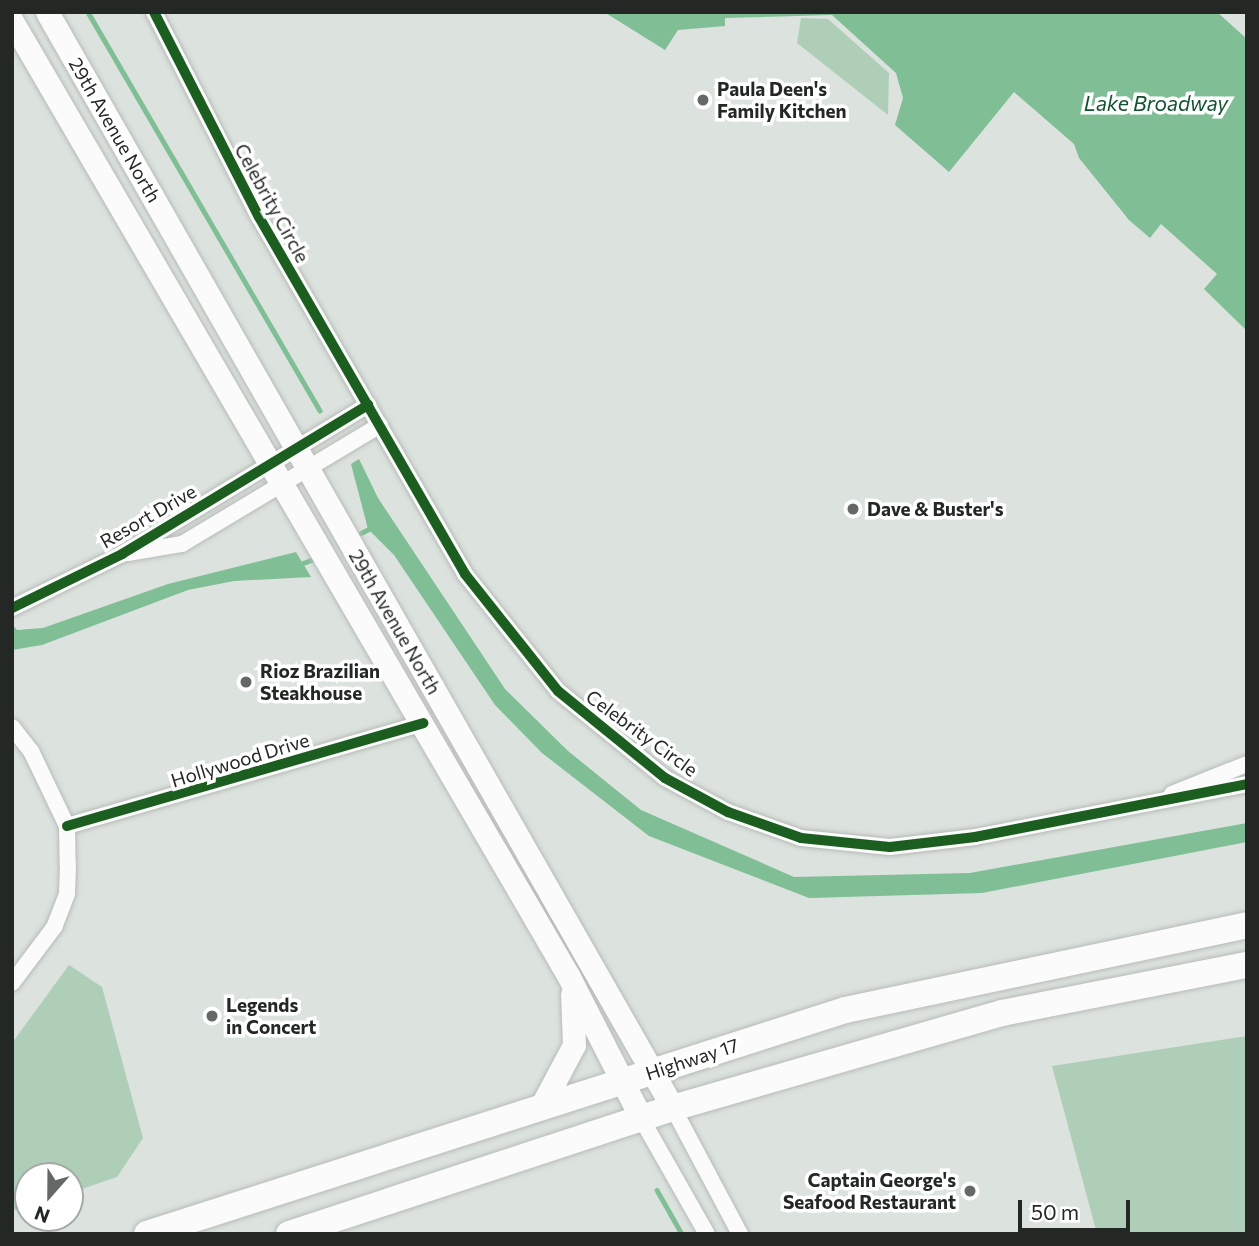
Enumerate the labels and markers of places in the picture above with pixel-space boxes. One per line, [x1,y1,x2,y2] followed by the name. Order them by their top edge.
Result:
[717,78,846,122] place label: Paula Deen's Family Kitchen
[695,92,711,108] marker: Paula Deen's Family Kitchen
[867,498,1003,520] place label: Dave & Buster's
[845,501,861,517] marker: Dave & Buster's
[260,660,380,704] place label: Rioz Brazilian Steakhouse
[238,674,254,690] marker: Rioz Brazilian Steakhouse
[226,994,316,1038] place label: Legends in Concert
[204,1008,220,1024] marker: Legends in Concert
[783,1169,956,1213] place label: Captain George's Seafood Restaurant
[962,1183,978,1199] marker: Captain George's Seafood Restaurant

